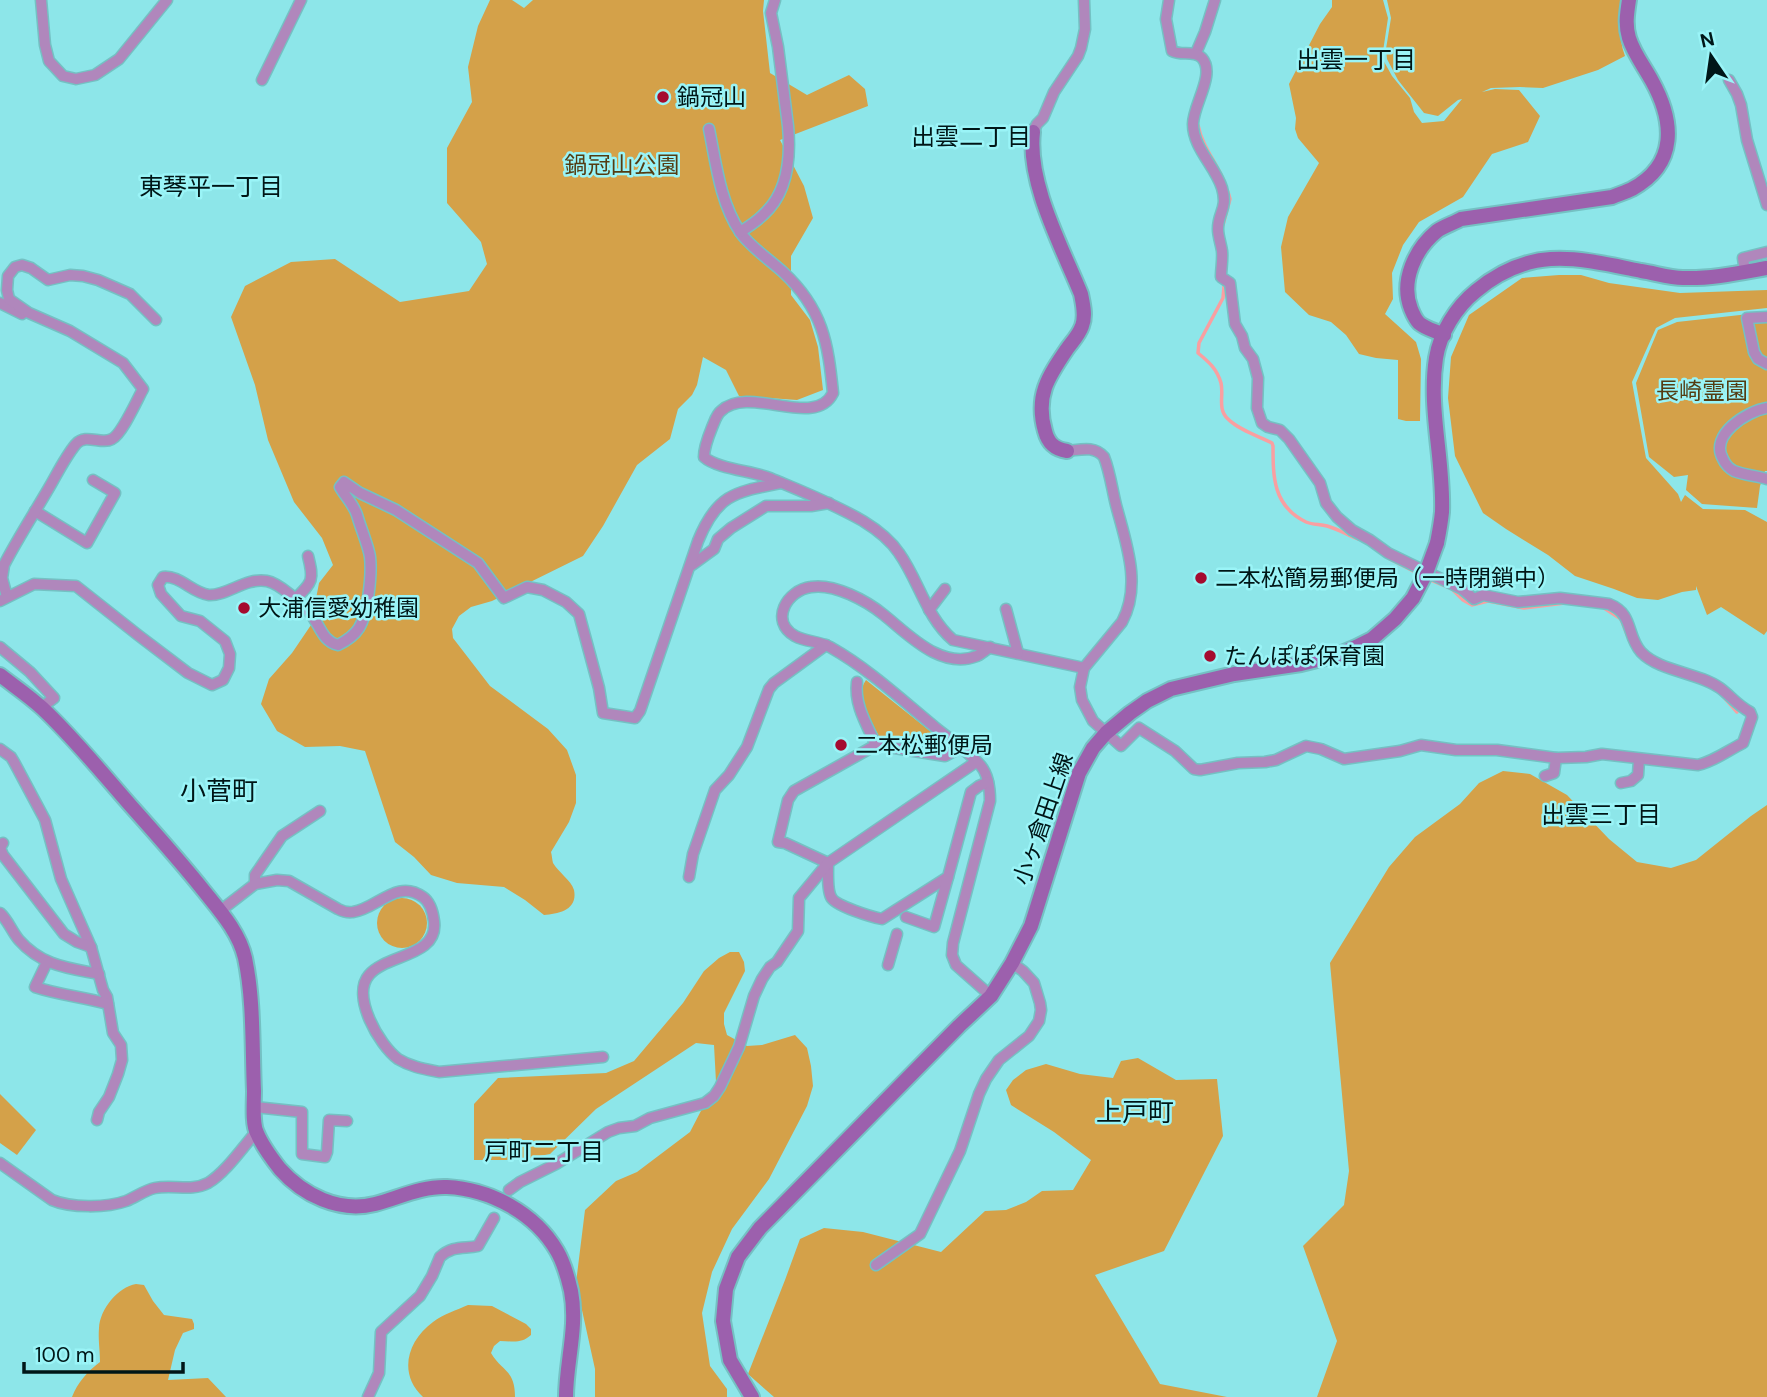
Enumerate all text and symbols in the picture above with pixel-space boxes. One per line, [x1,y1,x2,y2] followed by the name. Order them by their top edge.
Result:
[1676,21,1746,91] north arrow
[1698,26,1717,54] text: N
[1296,44,1416,75] district label: 出雲一丁目
[677,82,746,112] place label: 鍋冠山
[655,89,671,105] marker: 鍋冠山
[911,121,1031,152] district label: 出雲二丁目
[565,150,680,180] park label: 鍋冠山公園
[139,171,283,202] district label: 東琴平一丁目
[1656,376,1748,406] park label: 長崎霊園
[1215,563,1560,593] place label: 二本松簡易郵便局（一時閉鎖中）
[1193,570,1209,586] marker: 二本松簡易郵便局（一時閉鎖中）
[258,593,419,623] place label: 大浦信愛幼稚園
[236,600,252,616] marker: 大浦信愛幼稚園
[1224,641,1385,671] place label: たんぽぽ保育園
[1202,648,1218,664] marker: たんぽぽ保育園
[855,730,993,760] place label: 二本松郵便局
[833,737,849,753] marker: 二本松郵便局
[1006,749,1080,889] street label: 小ヶ倉田上線
[180,774,258,808] district label: 小菅町
[1541,799,1661,830] district label: 出雲三丁目
[1096,1095,1174,1129] district label: 上戸町
[484,1136,604,1167] district label: 戸町二丁目
[24,1330,184,1374] scale bar
[35,1341,95,1369] text: 100 m

